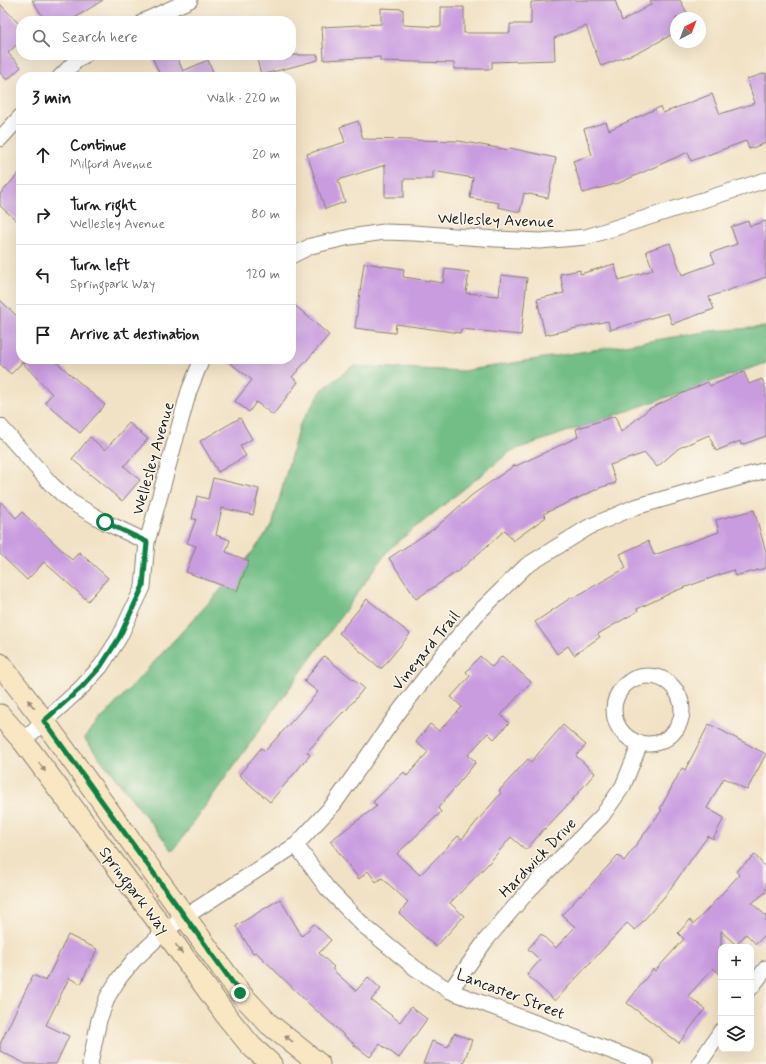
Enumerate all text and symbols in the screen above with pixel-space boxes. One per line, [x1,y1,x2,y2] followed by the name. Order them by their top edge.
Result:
[670,12,706,48] north arrow
[16,16,296,60] search box
[30,27,52,49] icon: search
[62,28,138,48] text: Search here
[32,87,71,109] text: 3 min
[207,90,280,107] text: Walk · 220 m
[70,136,126,156] text: Continue
[32,144,54,166] icon: ahead
[252,146,280,163] text: 20 m
[70,156,152,173] text: Milford Avenue
[70,196,137,216] text: Turn right
[32,204,54,226] icon: right
[251,206,280,223] text: 80 m
[437,208,555,233] street label: Wellesley Avenue
[70,216,165,233] text: Wellesley Avenue
[70,256,130,276] text: Turn left
[32,264,54,286] icon: left
[246,266,280,283] text: 120 m
[70,276,155,293] text: Springpark Way
[32,324,54,346] icon: arrive
[70,325,199,345] text: Arrive at destination
[127,399,180,517] street label: Wellesley Avenue
[96,513,114,531] route start
[387,607,465,695] street label: Vineyard Trail
[27,699,35,710] one-way arrow
[38,761,46,772] one-way arrow
[495,814,581,902] street label: Hardwick Drive
[93,843,174,940] street label: Springpark Way
[175,944,183,955] one-way arrow
[718,944,754,1052] map controls
[718,944,754,980] button: +
[453,964,568,1025] street label: Lancaster Street
[718,980,754,1016] button: −
[231,984,249,1002] route end
[718,1016,754,1052] button: layers
[284,1035,295,1044] one-way arrow

